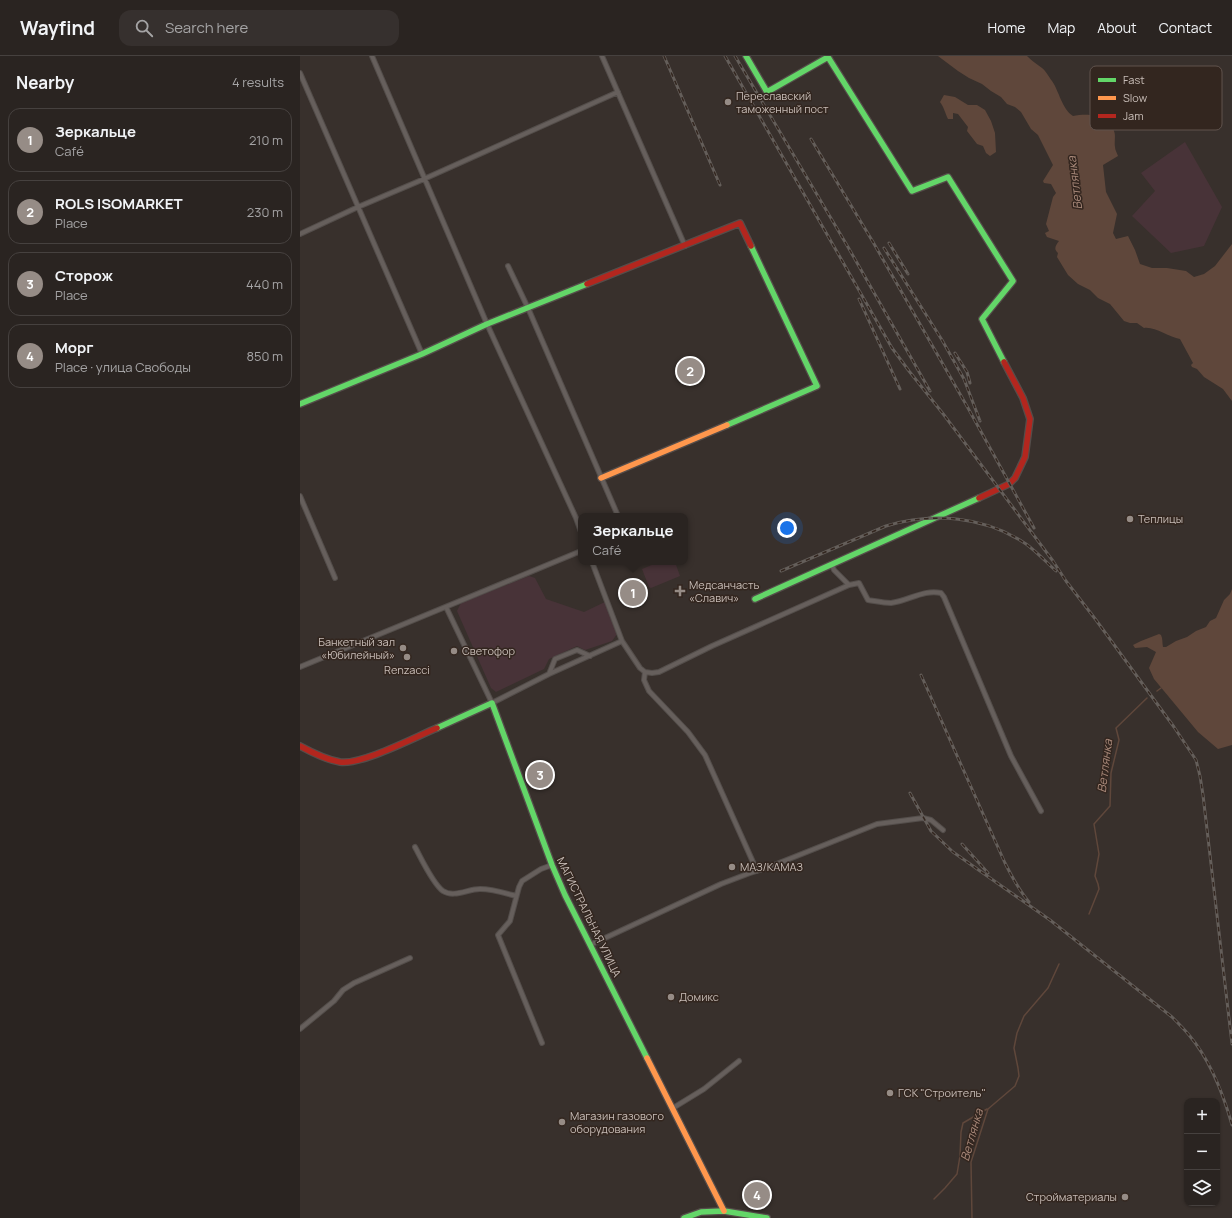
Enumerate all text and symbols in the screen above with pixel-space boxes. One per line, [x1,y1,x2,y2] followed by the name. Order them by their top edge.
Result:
[119,10,399,46] search box
[20,15,95,41] text: Wayfind
[133,17,155,39] icon: search
[165,17,248,38] text: Search here
[988,18,1025,37] text: Home
[1047,18,1075,37] text: Map
[1097,18,1137,37] text: About
[1159,18,1212,37] text: Contact
[1090,66,1222,130] legend
[16,71,74,94] text: Nearby
[1123,72,1145,87] text: Fast
[232,73,284,91] text: 4 results
[736,88,829,116] place label: Переславский таможенный пост
[1123,90,1148,105] text: Slow
[723,97,733,107] marker: Переславский таможенный пост
[1123,108,1144,123] text: Jam
[55,121,136,142] text: Зеркальце
[27,131,33,149] text: 1
[249,131,283,149] text: 210 m
[55,142,84,160] text: Café
[1063,154,1086,211] water label: Ветлянка
[55,193,183,214] text: ROLS ISOMARKET
[26,203,34,221] text: 2
[247,203,283,221] text: 230 m
[55,214,88,232] text: Place
[55,265,113,286] text: Сторож
[26,275,34,293] text: 3
[246,275,283,293] text: 440 m
[55,286,88,304] text: Place
[55,337,94,358] text: Морг
[26,347,34,365] text: 4
[246,347,283,365] text: 850 m
[677,356,703,386] pin: 2
[55,358,191,376] text: Place · улица Свободы
[1138,511,1183,526] place label: Теплицы
[578,513,688,565] popup
[1125,514,1135,524] marker: Теплицы
[777,518,797,538] your location
[593,520,673,541] text: Зеркальце
[593,541,621,559] text: Café
[689,577,760,605] place label: Медсанчасть «Славич»
[620,578,646,608] pin: 1
[674,585,686,597] marker: Медсанчасть «Славич»
[318,634,395,662] place label: Банкетный зал «Юбилейный»
[398,643,408,653] marker: Банкетный зал «Юбилейный»
[462,643,516,658] place label: Светофор
[449,646,459,656] marker: Светофор
[402,652,412,662] marker: Renzacci
[384,662,430,677] place label: Renzacci
[1093,737,1116,794] water label: Ветлянка
[527,760,553,790] pin: 3
[554,854,625,979] street label: МАГИСТРАЛЬНАЯ УЛИЦА
[740,859,803,874] place label: МАЗ/КАМАЗ
[727,862,737,872] marker: МАЗ/КАМАЗ
[679,989,719,1004] place label: Домикс
[666,992,676,1002] marker: Домикс
[898,1085,986,1100] place label: ГСК "Строитель"
[885,1088,895,1098] marker: ГСК "Строитель"
[1184,1098,1220,1206] map controls
[1184,1098,1220,1134] button: +
[956,1106,987,1163] water label: Ветлянка
[570,1108,664,1136] place label: Магазин газового оборудования
[557,1117,567,1127] marker: Магазин газового оборудования
[1184,1134,1220,1170] button: −
[1184,1170,1220,1206] button: layers
[744,1180,770,1210] pin: 4
[1026,1189,1117,1204] place label: Стройматериалы
[1120,1192,1130,1202] marker: Стройматериалы

